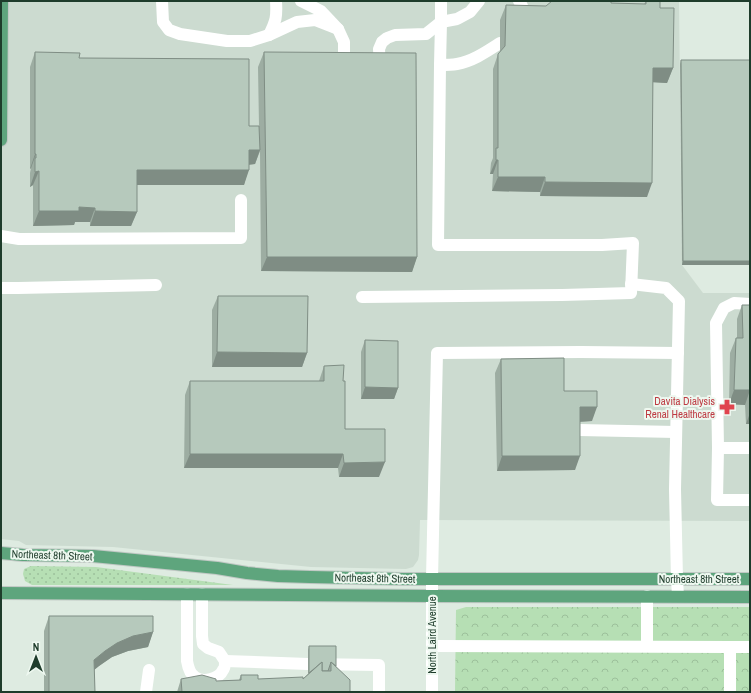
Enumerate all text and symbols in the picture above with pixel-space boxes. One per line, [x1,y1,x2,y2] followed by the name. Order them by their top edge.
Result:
[645,394,715,421] place label: Davita Dialysis Renal Healthcare
[718,398,736,416] pharmacy icon: Davita Dialysis Renal Healthcare
[11,547,93,563] street label: Northeast 8th Street
[335,570,416,586] street label: Northeast 8th Street
[659,572,740,586] street label: Northeast 8th Street
[425,596,439,674] street label: North Laird Avenue
[16,637,56,677] north arrow
[33,640,39,654] text: N

